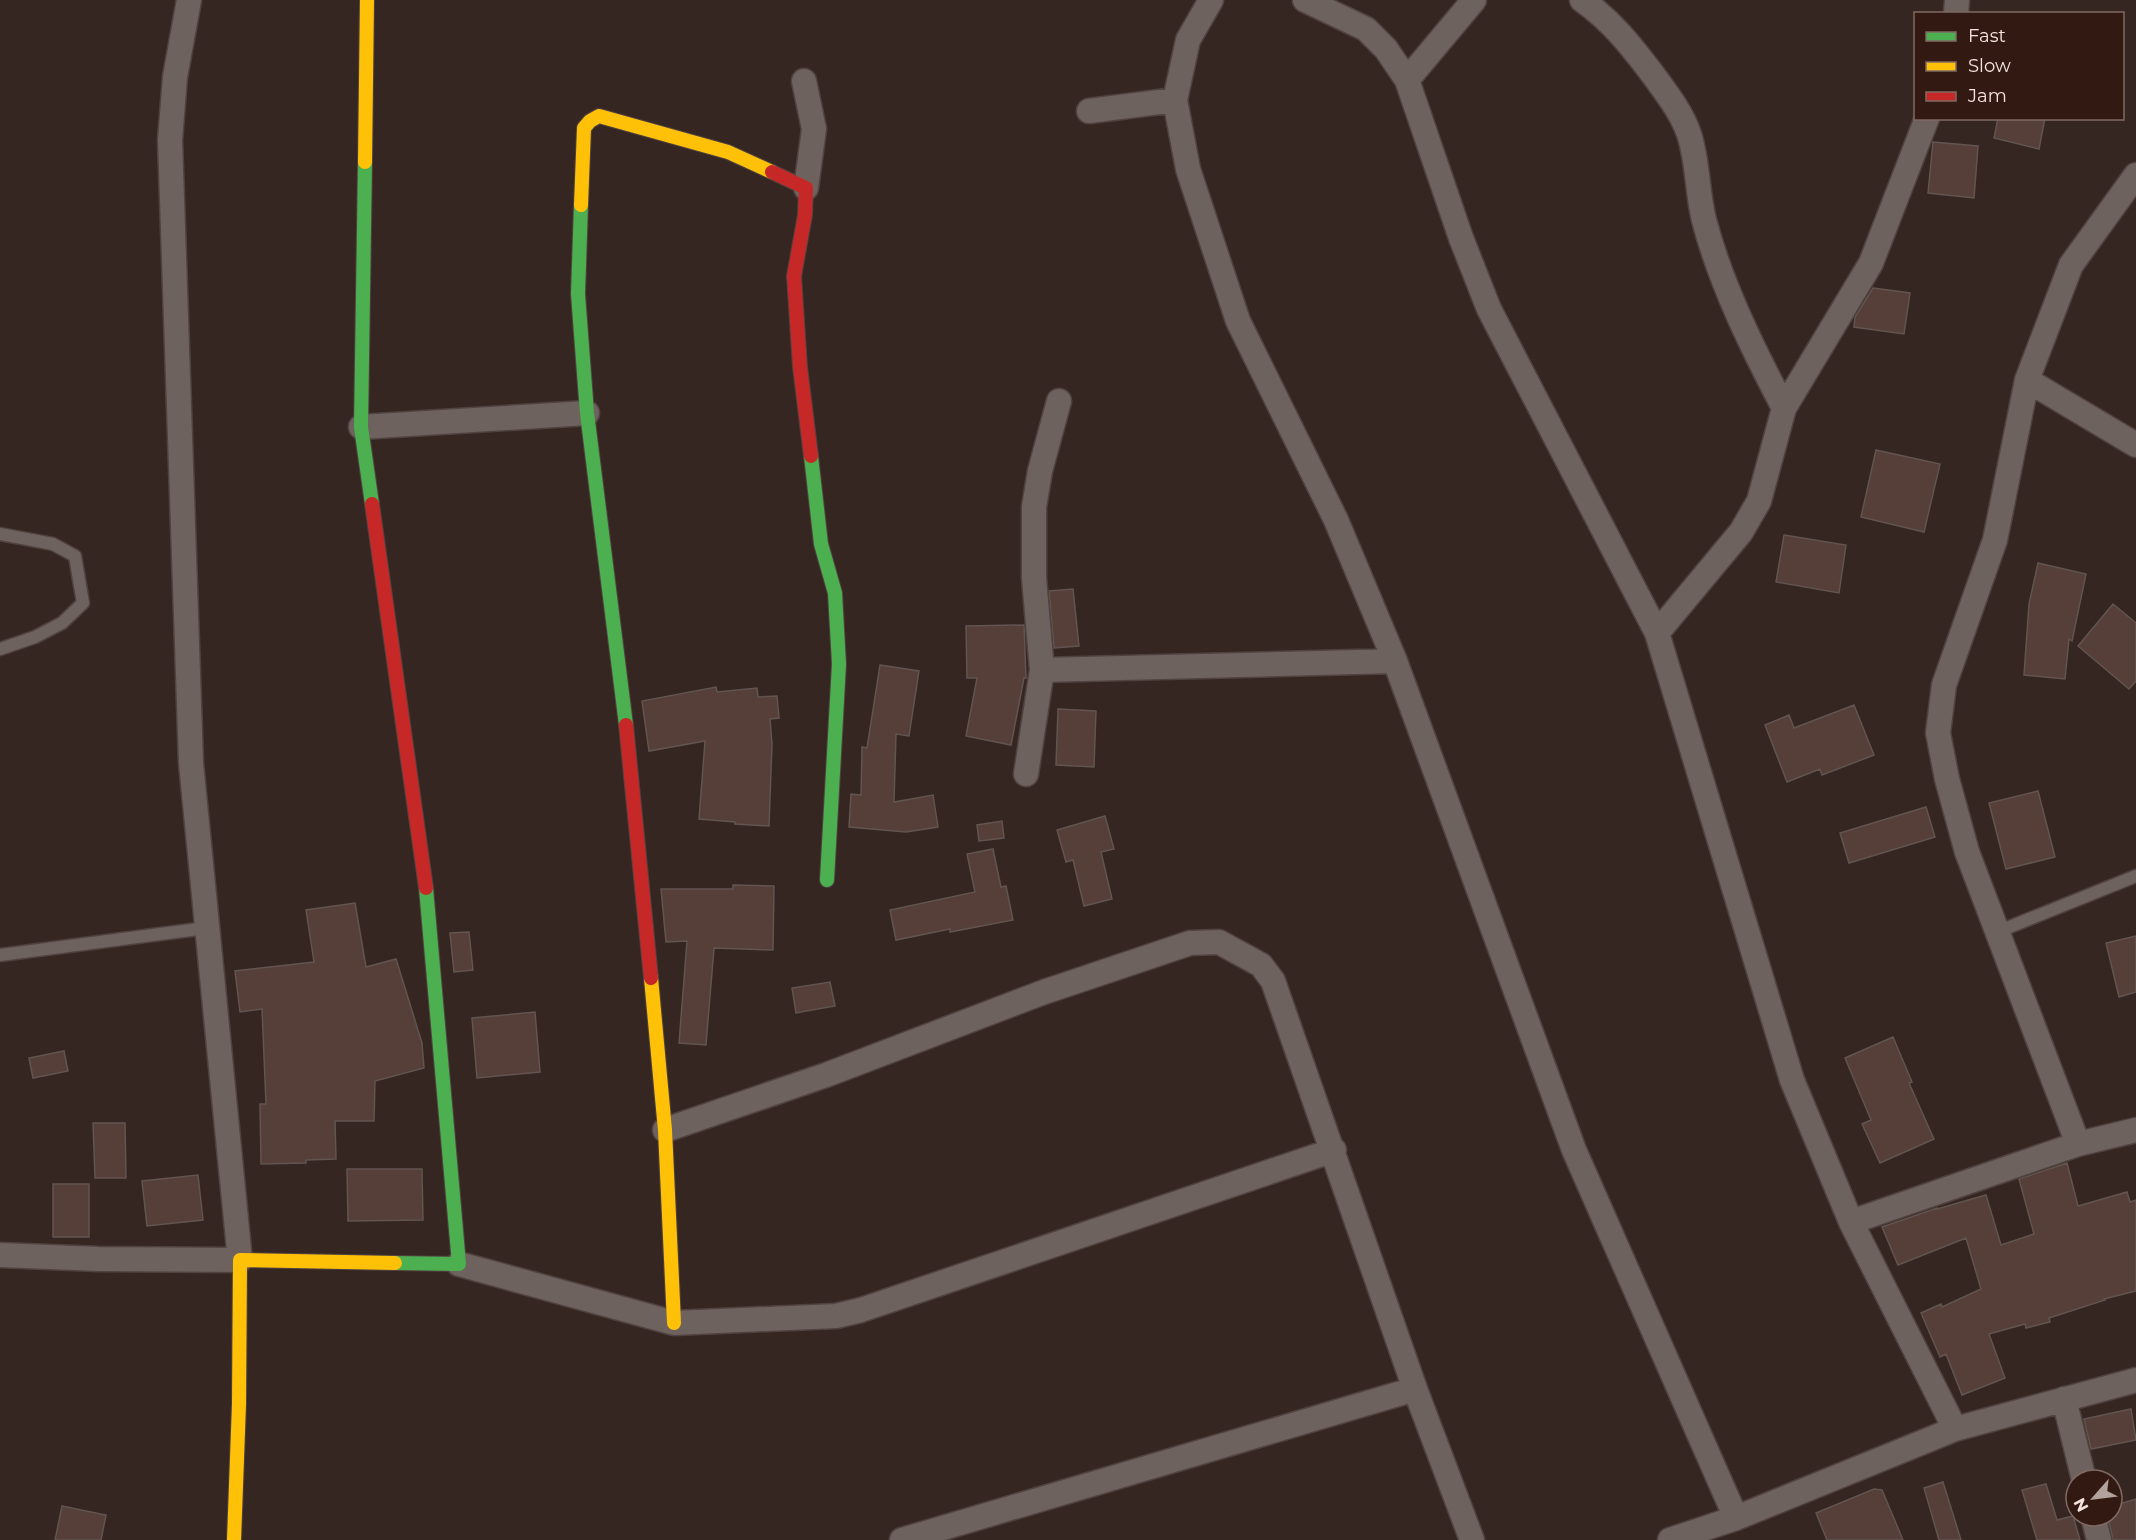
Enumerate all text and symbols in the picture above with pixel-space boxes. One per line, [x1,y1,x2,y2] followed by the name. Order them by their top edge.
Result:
[1914,12,2124,120] legend
[1968,25,2006,47] text: Fast
[1968,55,2011,77] text: Slow
[1967,85,2007,107] text: Jam
[2064,1468,2124,1528] north arrow
[2070,1495,2093,1515] text: N

